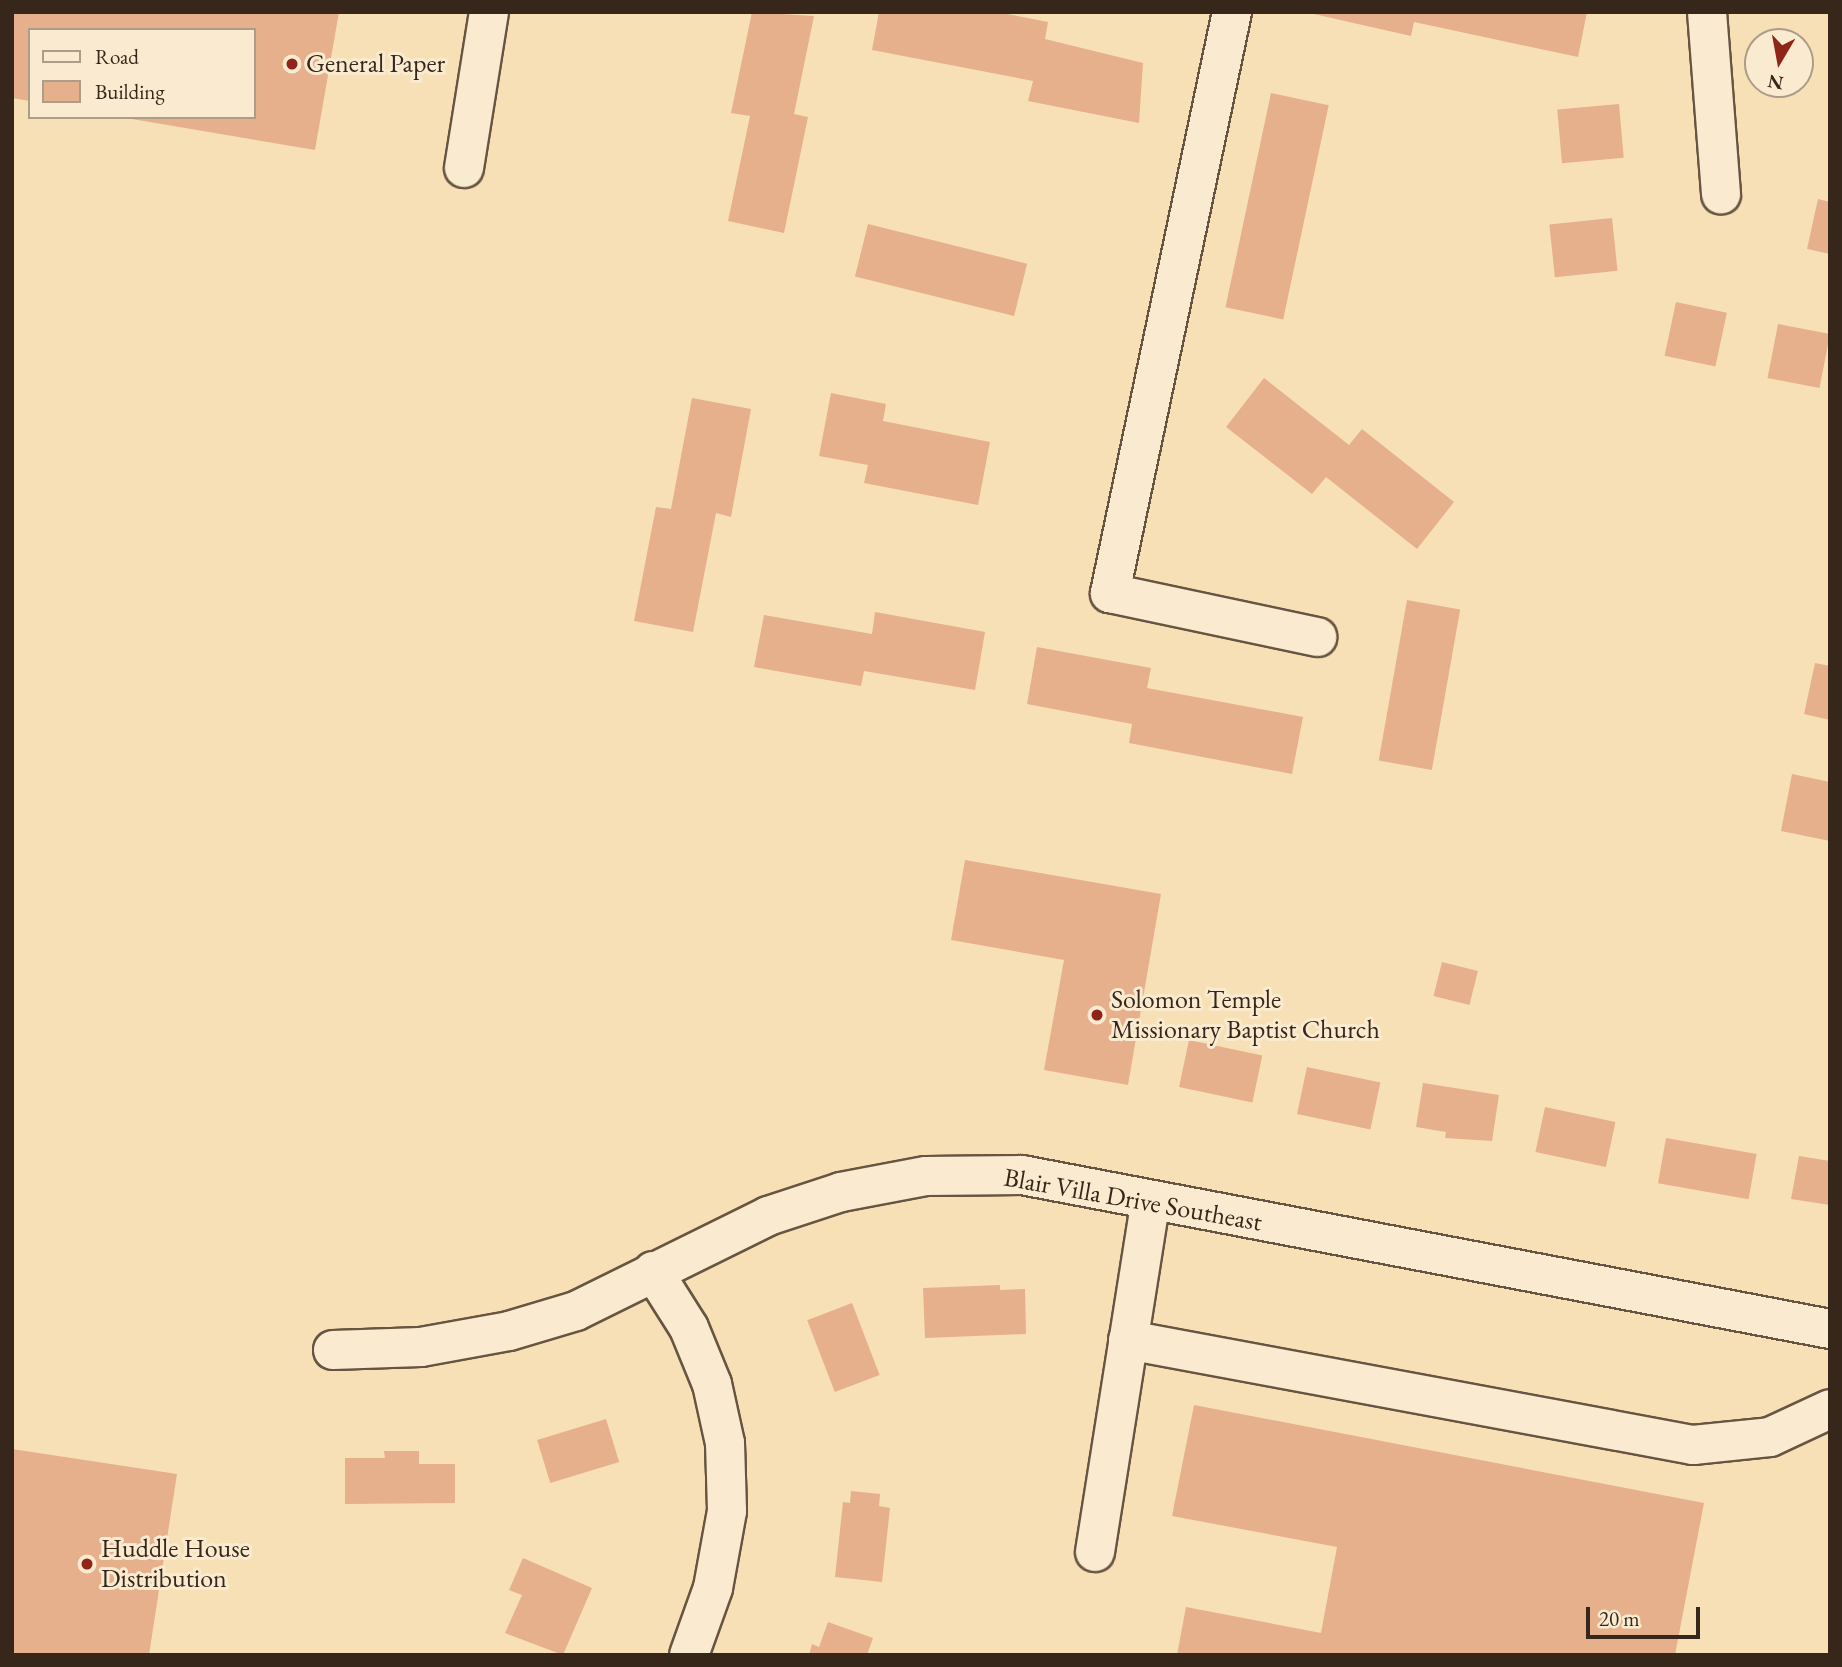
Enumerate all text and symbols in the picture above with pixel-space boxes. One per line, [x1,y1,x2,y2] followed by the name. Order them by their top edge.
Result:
[28,28,256,119] legend
[1744,28,1814,98] north arrow
[95,43,139,70] text: Road
[306,48,445,80] place label: General Paper
[284,56,300,72] marker: General Paper
[1766,69,1785,96] text: N
[95,78,165,105] text: Building
[1111,984,1380,1046] place label: Solomon Temple Missionary Baptist Church
[1089,1007,1105,1023] marker: Solomon Temple Missionary Baptist Church
[1002,1162,1264,1238] street label: Blair Villa Drive Southeast
[101,1533,250,1594] place label: Huddle House Distribution
[79,1556,95,1572] marker: Huddle House Distribution
[1590,1594,1704,1638] scale bar
[1599,1605,1640,1632] text: 20 m

